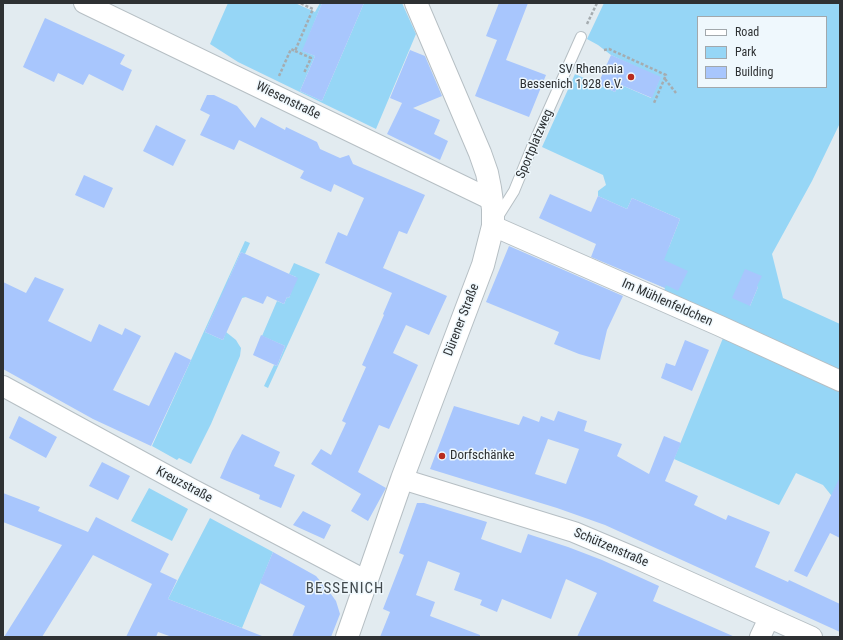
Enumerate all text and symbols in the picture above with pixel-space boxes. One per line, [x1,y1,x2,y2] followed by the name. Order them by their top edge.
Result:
[697,16,827,88] legend
[735,25,759,39] text: Road
[735,45,756,59] text: Park
[520,62,623,93] place label: SV Rhenania Bessenich 1928 e.V.
[735,65,773,79] text: Building
[626,72,636,82] marker: SV Rhenania Bessenich 1928 e.V.
[253,79,323,123] street label: Wiesenstraße
[513,107,557,181] street label: Sportplatzweg
[619,276,715,330] street label: Im Mühlenfeldchen
[441,282,483,358] street label: Dürener Straße
[450,448,515,464] place label: Dorfschänke
[437,451,447,461] marker: Dorfschänke
[153,464,215,506] street label: Kreuzstraße
[571,525,651,571] street label: Schützenstraße
[306,580,384,598] district label: BESSENICH

